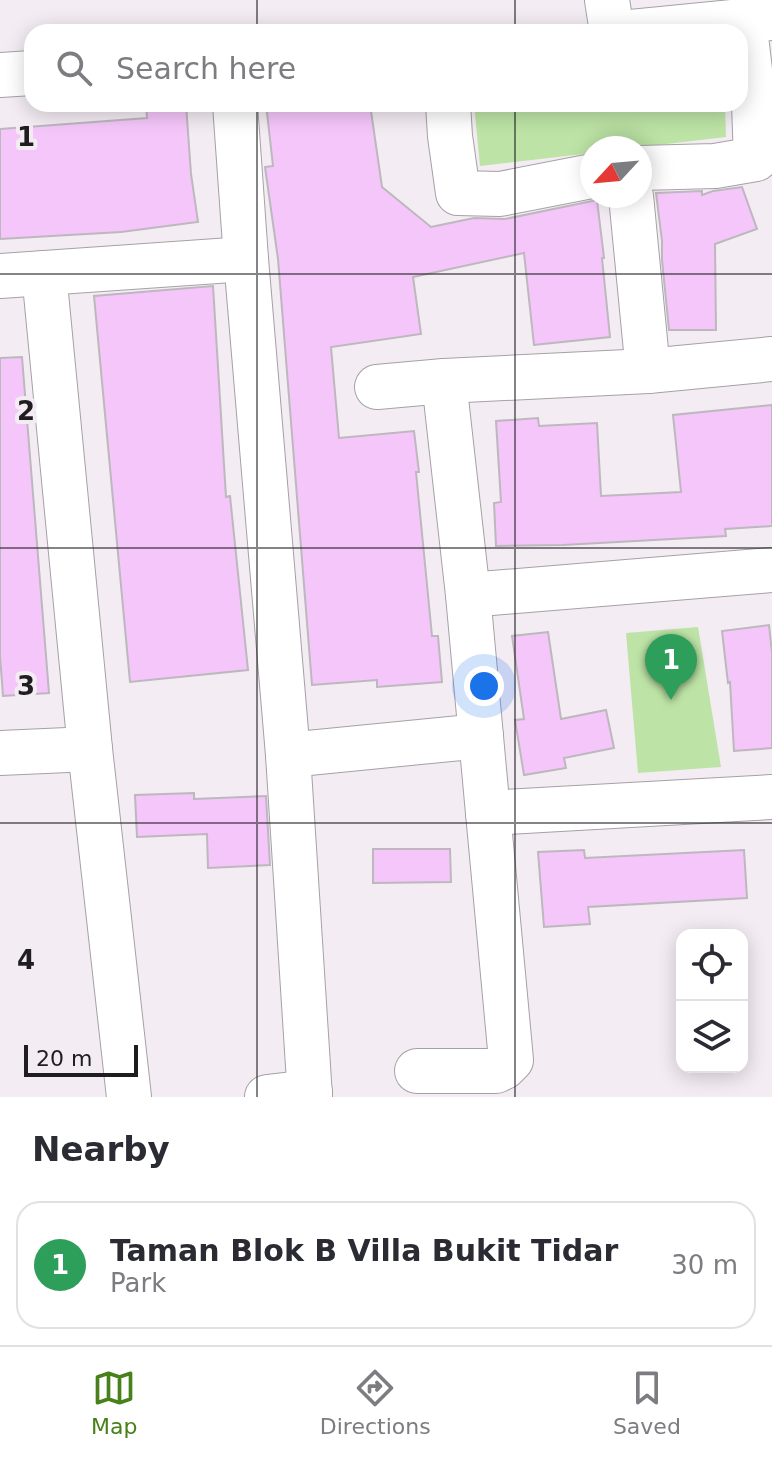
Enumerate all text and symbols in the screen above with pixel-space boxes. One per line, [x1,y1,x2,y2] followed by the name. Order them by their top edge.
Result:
[24,24,748,112] search box
[52,46,96,90] icon: search
[116,51,296,86] text: Search here
[17,122,35,152] text: 1
[580,136,652,208] north arrow
[17,396,35,426] text: 2
[645,634,697,700] pin: 1
[464,666,504,706] your location
[17,671,35,701] text: 3
[676,929,748,1073] map controls
[676,929,748,1001] button: locate
[17,945,35,975] text: 4
[676,1001,748,1073] button: layers
[24,1041,138,1077] scale bar
[36,1046,92,1071] text: 20 m
[32,1129,170,1169] text: Nearby
[110,1233,618,1268] text: Taman Blok B Villa Bukit Tidar
[51,1250,69,1280] text: 1
[671,1250,738,1280] text: 30 m
[110,1268,166,1298] text: Park
[91,1366,138,1439] tab: Map
[320,1366,431,1439] tab: Directions
[613,1366,681,1439] tab: Saved

